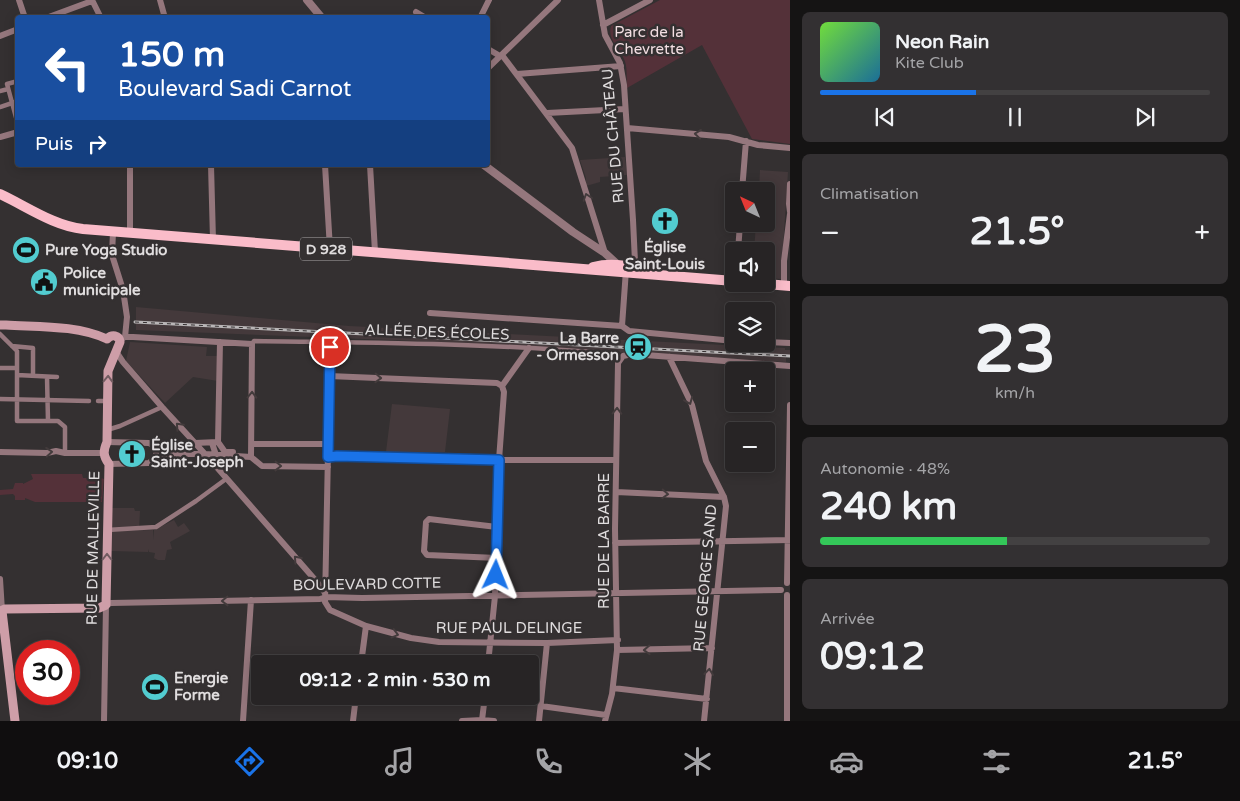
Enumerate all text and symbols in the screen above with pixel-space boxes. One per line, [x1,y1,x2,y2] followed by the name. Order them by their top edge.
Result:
[614,23,684,58] park label: Parc de la Chevrette
[895,31,989,53] text: Neon Rain
[118,34,225,76] text: 150 m
[35,35,100,100] icon: left
[895,53,964,73] text: Kite Club
[598,68,628,204] street label: RUE DU CHÂTEAU
[118,76,352,102] text: Boulevard Sadi Carnot
[871,103,899,131] icon: previous
[1001,103,1029,131] icon: pause
[1131,103,1159,131] icon: next
[694,128,702,139] one-way arrow
[83,130,111,158] icon: right
[35,133,73,155] text: Puis
[725,182,775,232] north arrow
[725,182,775,472] map controls
[820,184,919,204] text: Climatisation
[583,193,593,202] one-way arrow
[650,206,680,236] church icon: Église Saint-Louis
[970,209,1065,255] text: 21.5°
[820,216,840,250] text: −
[1194,216,1210,250] text: +
[11,235,41,265] sports icon: Pure Yoga Studio
[625,237,705,273] place label: Église Saint-Louis
[300,238,352,260] road number: D 928
[45,241,168,260] place label: Pure Yoga Studio
[725,242,775,292] button: sound
[63,264,141,300] place label: Police municipale
[29,267,59,297] public building icon: Police municipale
[725,302,775,352] button: layers
[974,311,1056,390] text: 23
[364,320,510,344] street label: ALLÉE DES ÉCOLES
[309,326,351,368] pin
[536,329,619,364] place label: La Barre - Ormesson
[623,332,653,362] station icon: La Barre - Ormesson
[316,333,344,361] icon: arrive
[725,362,775,412] button: +
[374,373,382,384] one-way arrow
[103,374,113,382] one-way arrow
[995,383,1035,403] text: km/h
[247,391,257,398] one-way arrow
[683,396,694,405] one-way arrow
[612,407,622,414] one-way arrow
[725,422,775,472] button: −
[176,423,185,432] one-way arrow
[151,435,244,472] place label: Église Saint-Joseph
[117,439,147,469] church icon: Église Saint-Joseph
[45,447,53,458] one-way arrow
[820,459,950,479] text: Autonomie · 48%
[275,461,283,471] one-way arrow
[83,471,103,625] street label: RUE DE MALLEVILLE
[595,473,613,609] street label: RUE DE LA BARRE
[820,484,957,530] text: 240 km
[661,488,669,499] one-way arrow
[690,504,720,652] street label: RUE GEORGE SAND
[469,548,521,600] position arrow
[102,552,112,560] one-way arrow
[293,555,302,564] one-way arrow
[293,574,441,594] street label: BOULEVARD COTTE
[221,595,229,606] one-way arrow
[820,609,875,629] text: Arrivée
[436,619,582,637] street label: RUE PAUL DELINGE
[390,628,398,638] one-way arrow
[820,634,925,680] text: 09:12
[15,640,80,705] speed limit sign: 30
[643,644,651,655] one-way arrow
[703,668,714,676] one-way arrow
[174,669,229,704] place label: Energie Forme
[299,669,491,691] text: 09:12 · 2 min · 530 m
[140,672,170,702] sports icon: Energie Forme
[232,744,267,779] icon: directions
[382,744,417,779] icon: music
[531,744,566,779] icon: phone
[680,744,715,779] icon: climate
[829,744,864,779] icon: car
[979,744,1014,779] icon: filters
[57,748,118,774] text: 09:10
[1128,748,1183,774] text: 21.5°

